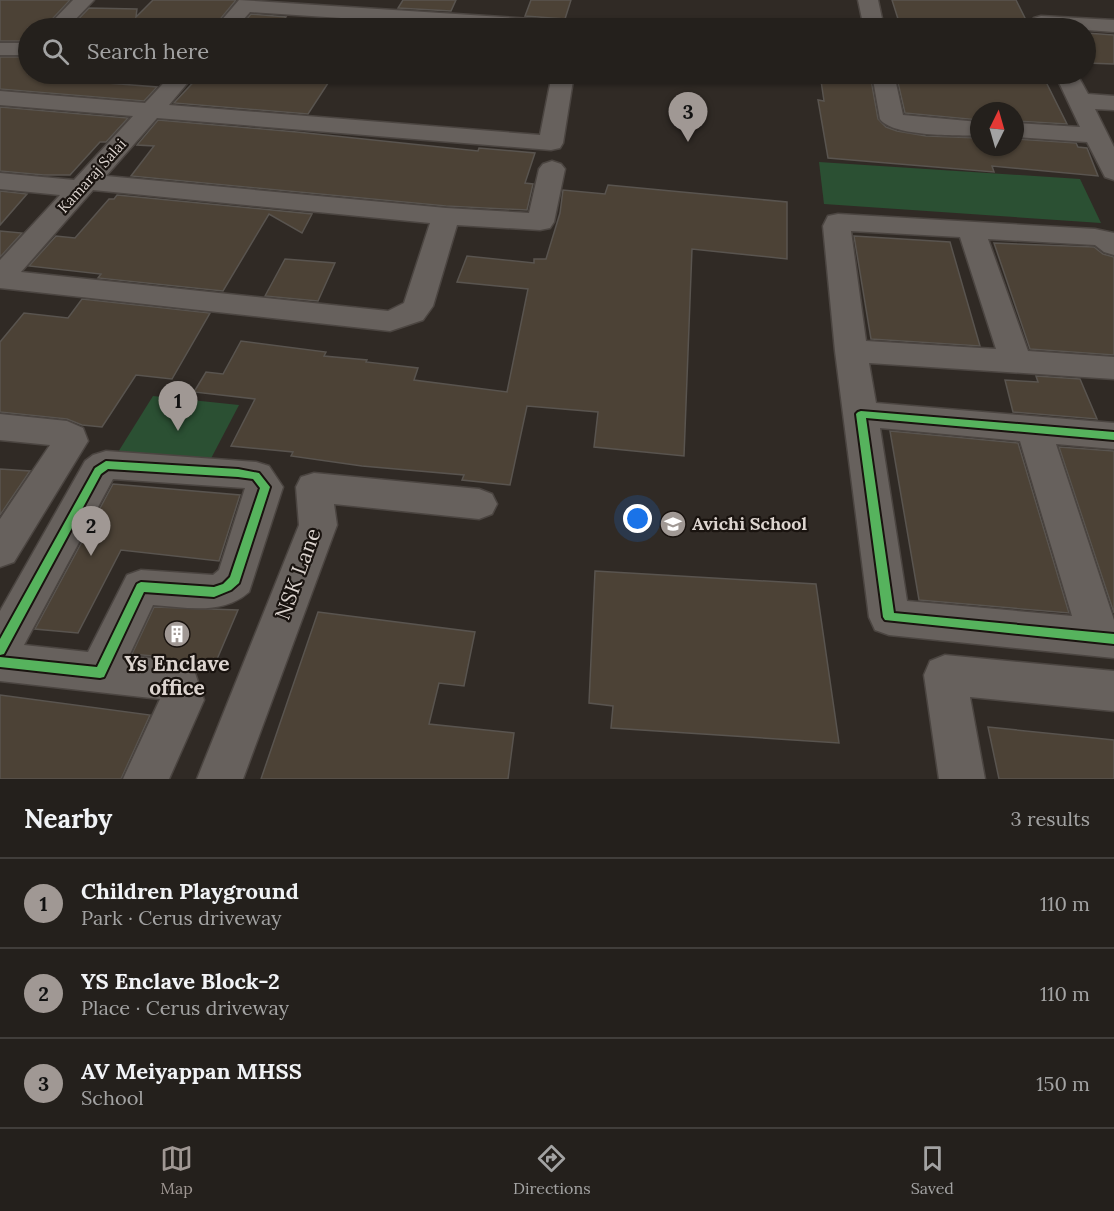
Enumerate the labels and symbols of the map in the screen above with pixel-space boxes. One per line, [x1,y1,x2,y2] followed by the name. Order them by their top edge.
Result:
[668,92,708,142] pin: 3
[970,102,1024,156] north arrow
[53,135,130,217] street label: Kamaraj Salai
[158,382,198,431] pin: 1
[623,504,652,533] your location
[72,506,110,556] pin: 2
[658,509,688,539] school or university icon: Avichi School
[692,512,807,535] place label: Avichi School
[269,524,327,623] street label: NSK Lane
[162,619,192,649] building icon: Ys Enclave office
[124,650,230,701] place label: Ys Enclave office

